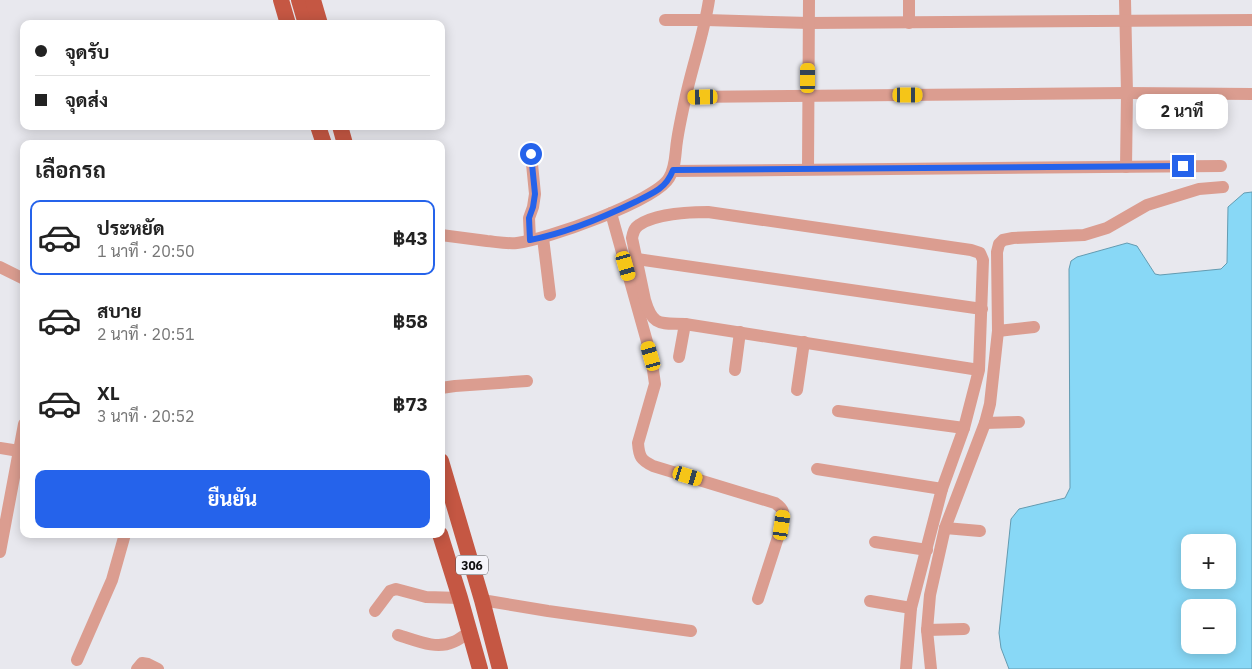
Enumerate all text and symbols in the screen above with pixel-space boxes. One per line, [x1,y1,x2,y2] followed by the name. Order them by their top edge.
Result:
[65,40,109,64] text: จุดรับ
[800,63,815,93] car
[65,88,108,112] text: จุดส่ง
[893,88,923,103] car
[687,89,718,105] car
[1137,94,1229,128] callout: 2 นาที
[1161,101,1203,121] text: 2 นาที
[520,143,542,165] route start
[35,155,106,184] text: เลือกรถ
[1172,155,1194,177] route end
[37,215,82,260] icon: car
[97,216,165,240] text: ประหยัด
[393,226,428,250] text: ฿43
[97,241,195,261] text: 1 นาที · 20:50
[614,250,637,282] car
[37,298,82,343] icon: car
[97,299,142,323] text: สบาย
[393,309,428,333] text: ฿58
[97,324,195,344] text: 2 นาที · 20:51
[639,340,662,372] car
[37,381,82,426] icon: car
[97,381,120,405] text: XL
[393,392,428,416] text: ฿73
[97,406,195,426] text: 3 นาที · 20:52
[671,464,704,488] car
[35,470,430,528] button: ยืนยัน
[772,509,791,541] car
[1181,534,1236,654] map controls
[1181,534,1236,589] button: +
[456,556,488,574] road number: 306
[1181,599,1236,654] button: −

